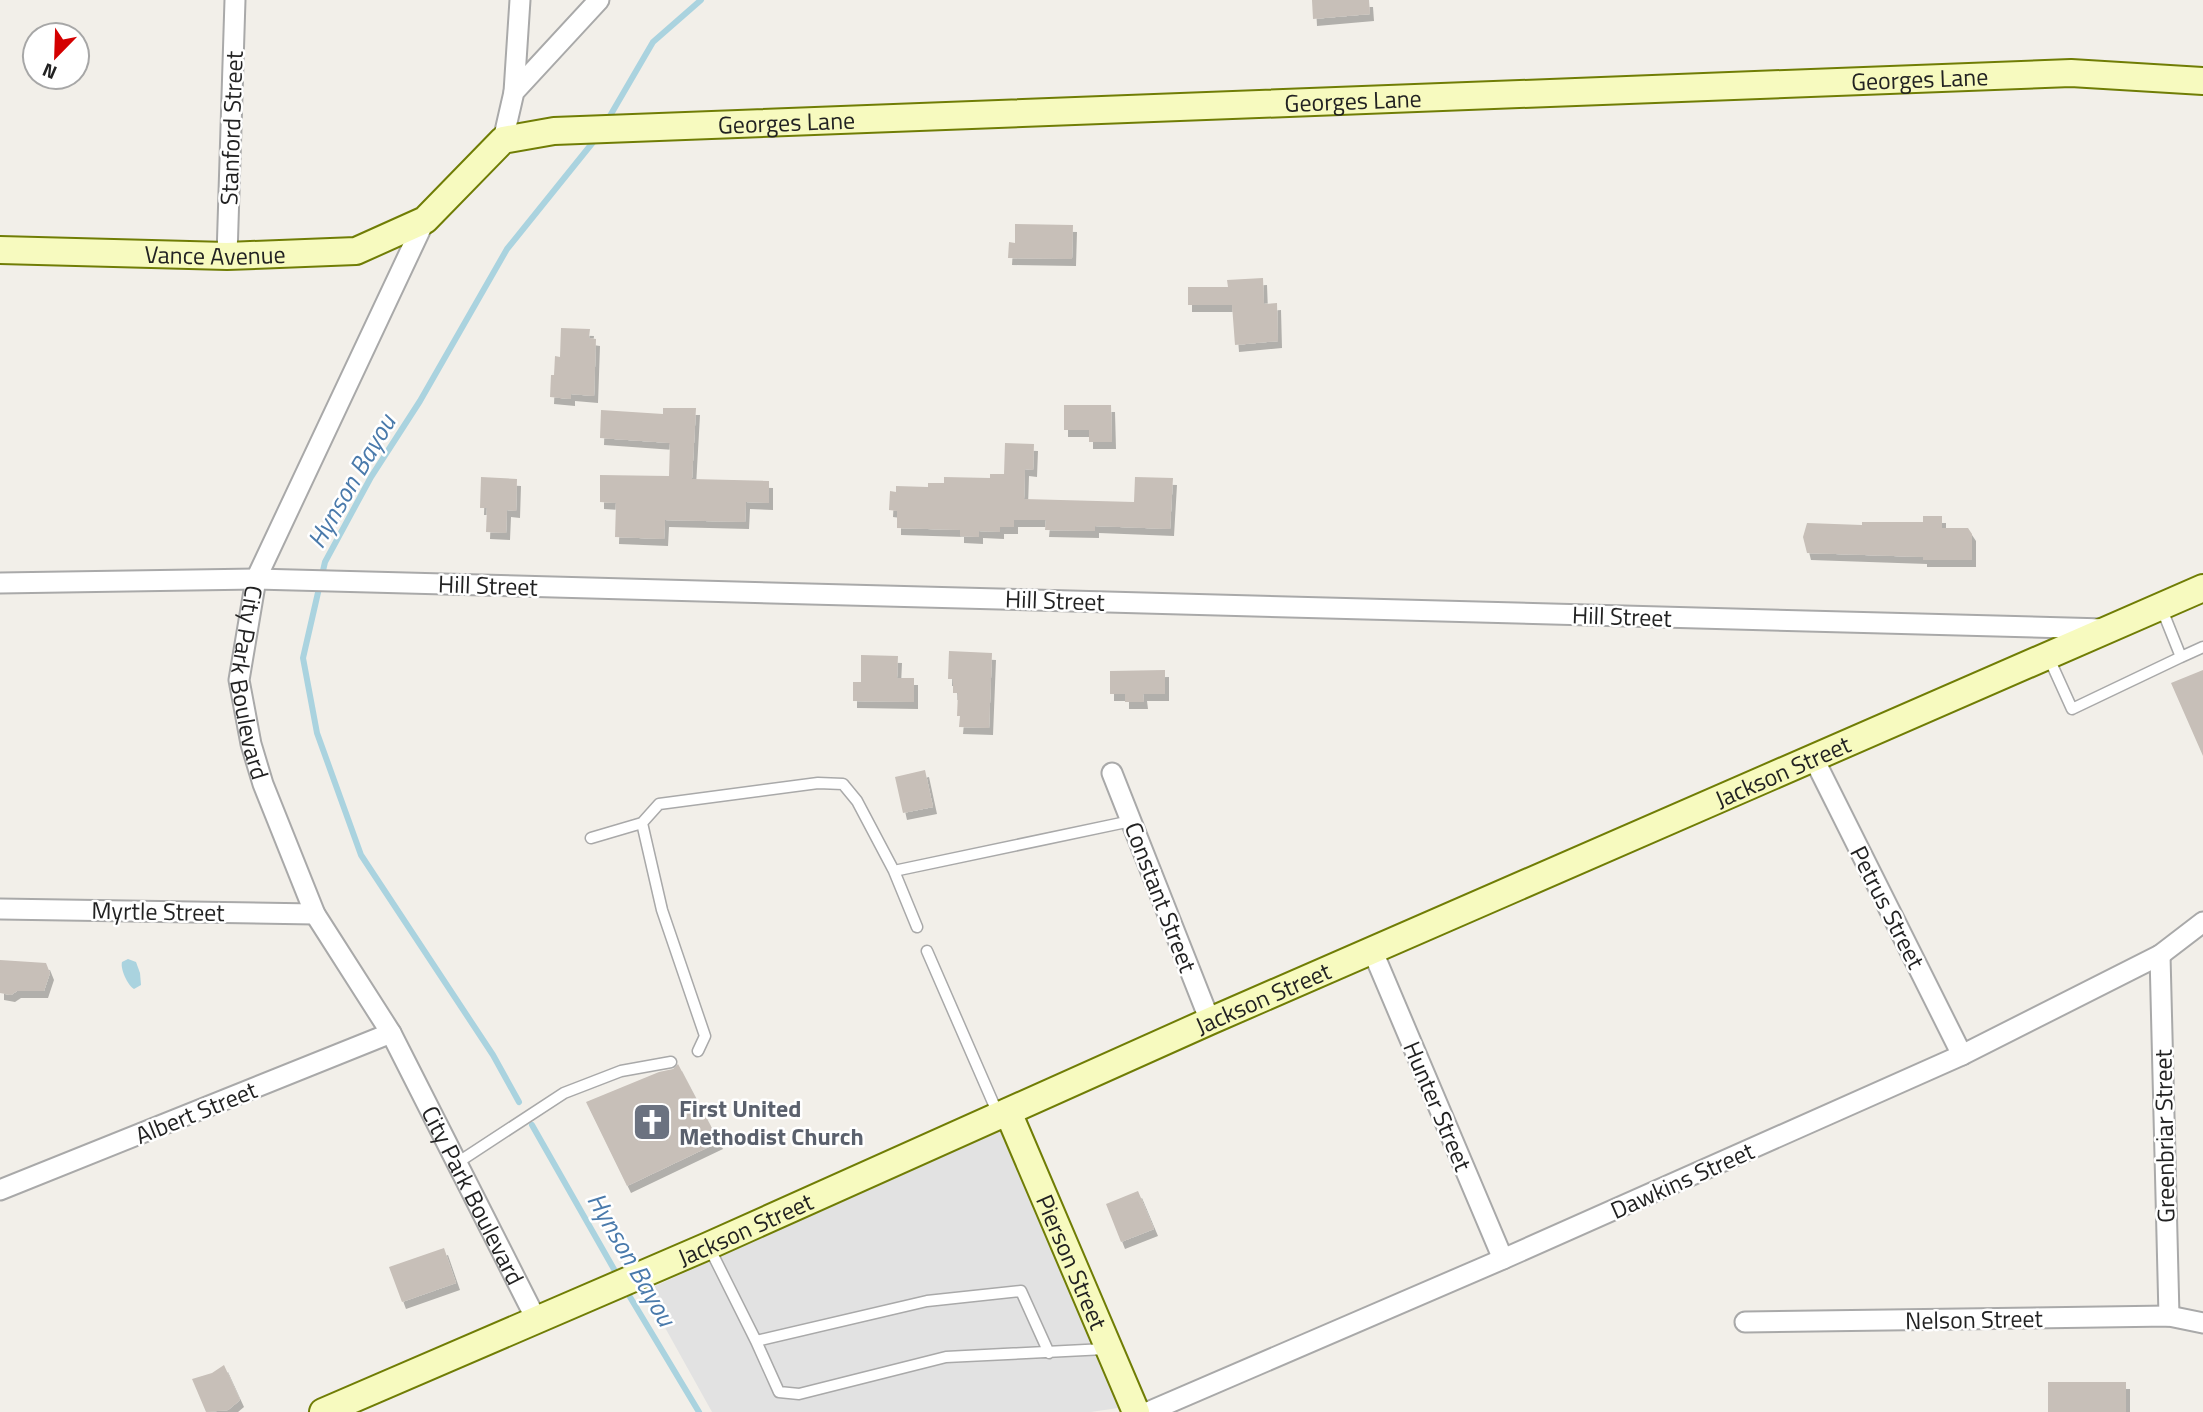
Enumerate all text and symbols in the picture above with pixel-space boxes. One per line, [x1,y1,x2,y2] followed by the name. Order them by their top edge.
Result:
[21,21,91,91] north arrow
[210,50,252,206] street label: Stanford Street
[37,56,61,88] text: N
[1850,58,1989,99] street label: Georges Lane
[1284,80,1422,121] street label: Georges Lane
[717,102,856,143] street label: Georges Lane
[144,236,286,274] street label: Vance Avenue
[297,405,406,555] water label: Hynson Bayou
[438,565,539,605] street label: Hill Street
[1005,580,1106,620] street label: Hill Street
[221,583,279,784] street label: City Park Boulevard
[1572,596,1673,636] street label: Hill Street
[1709,726,1857,817] street label: Jackson Street
[1116,817,1206,978] street label: Constant Street
[1842,839,1935,975] street label: Petrus Street
[91,892,226,930] street label: Myrtle Street
[1189,952,1337,1043] street label: Jackson Street
[1395,1036,1482,1177] street label: Hunter Street
[2144,1048,2184,1223] street label: Greenbriar Street
[130,1071,263,1153] street label: Albert Street
[679,1090,864,1154] place label: First United Methodist Church
[413,1099,534,1291] street label: City Park Boulevard
[631,1101,673,1143] church icon: First United Methodist Church
[1604,1132,1760,1228] street label: Dawkins Street
[672,1183,819,1275] street label: Jackson Street
[578,1185,687,1335] water label: Hynson Bayou
[1027,1189,1117,1336] street label: Pierson Street
[1905,1300,2044,1338] street label: Nelson Street

